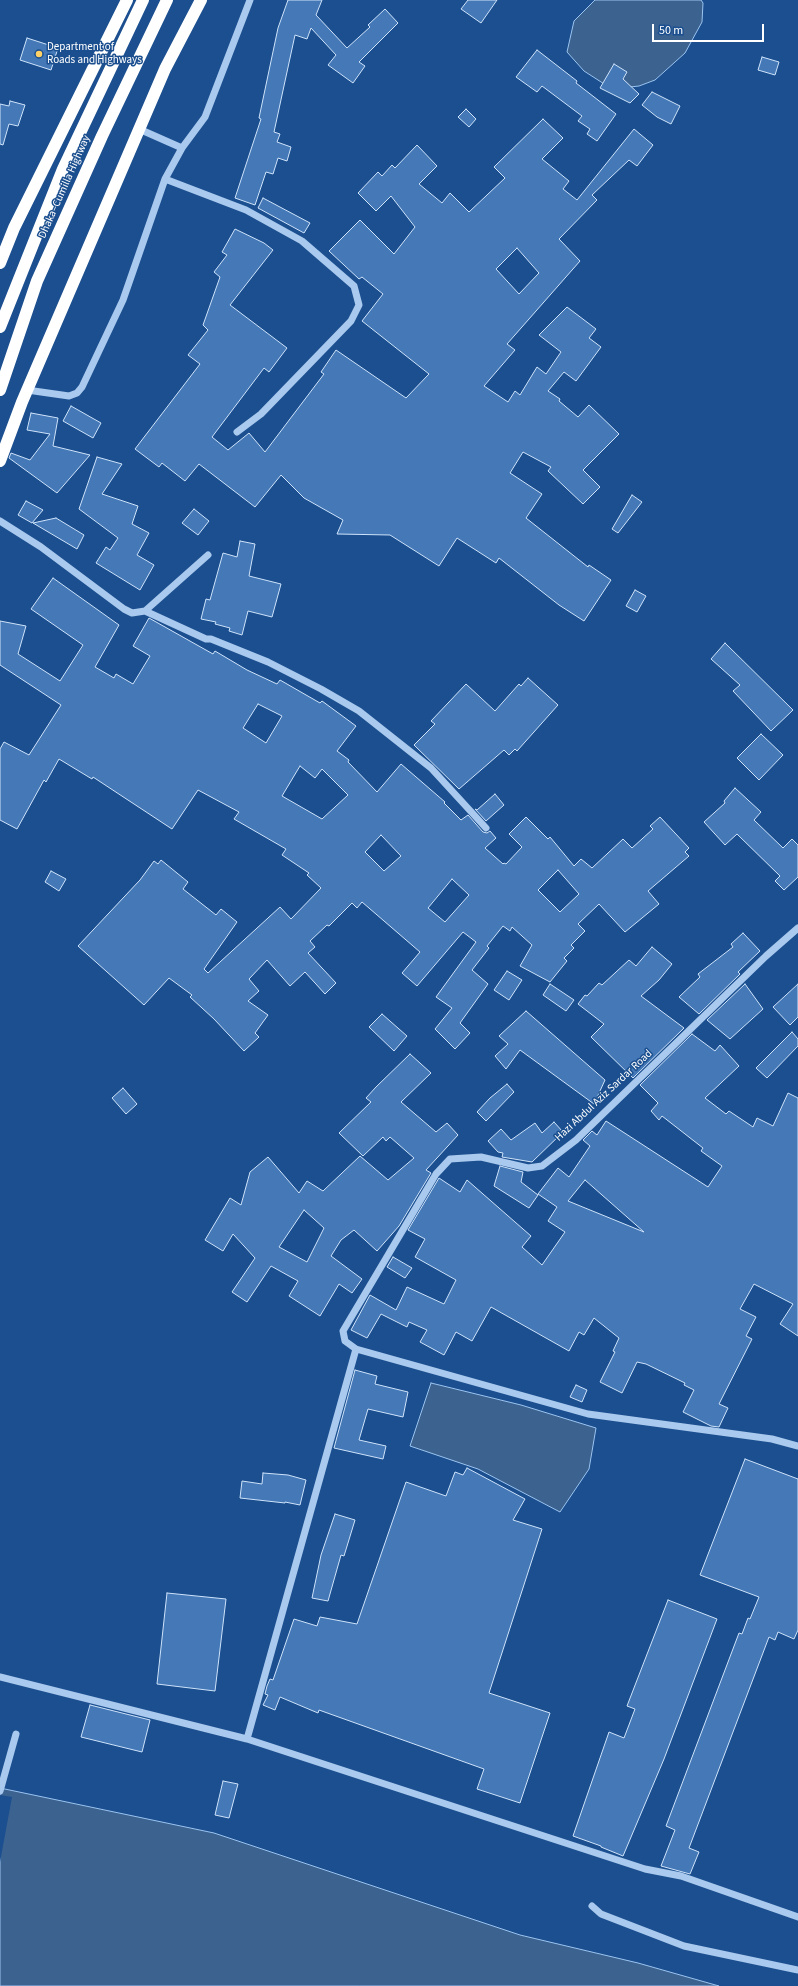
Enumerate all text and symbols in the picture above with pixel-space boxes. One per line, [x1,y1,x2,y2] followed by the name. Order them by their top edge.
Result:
[654,16,766,42] scale bar
[659,22,683,39] text: 50 m
[47,41,142,67] place label: Department of Roads and Highways
[34,49,44,59] marker: Department of Roads and Highways
[36,133,94,241] street label: Dhaka–Cumilla Highway
[553,1047,655,1145] street label: Hazi Abdul Aziz Sardar Road

